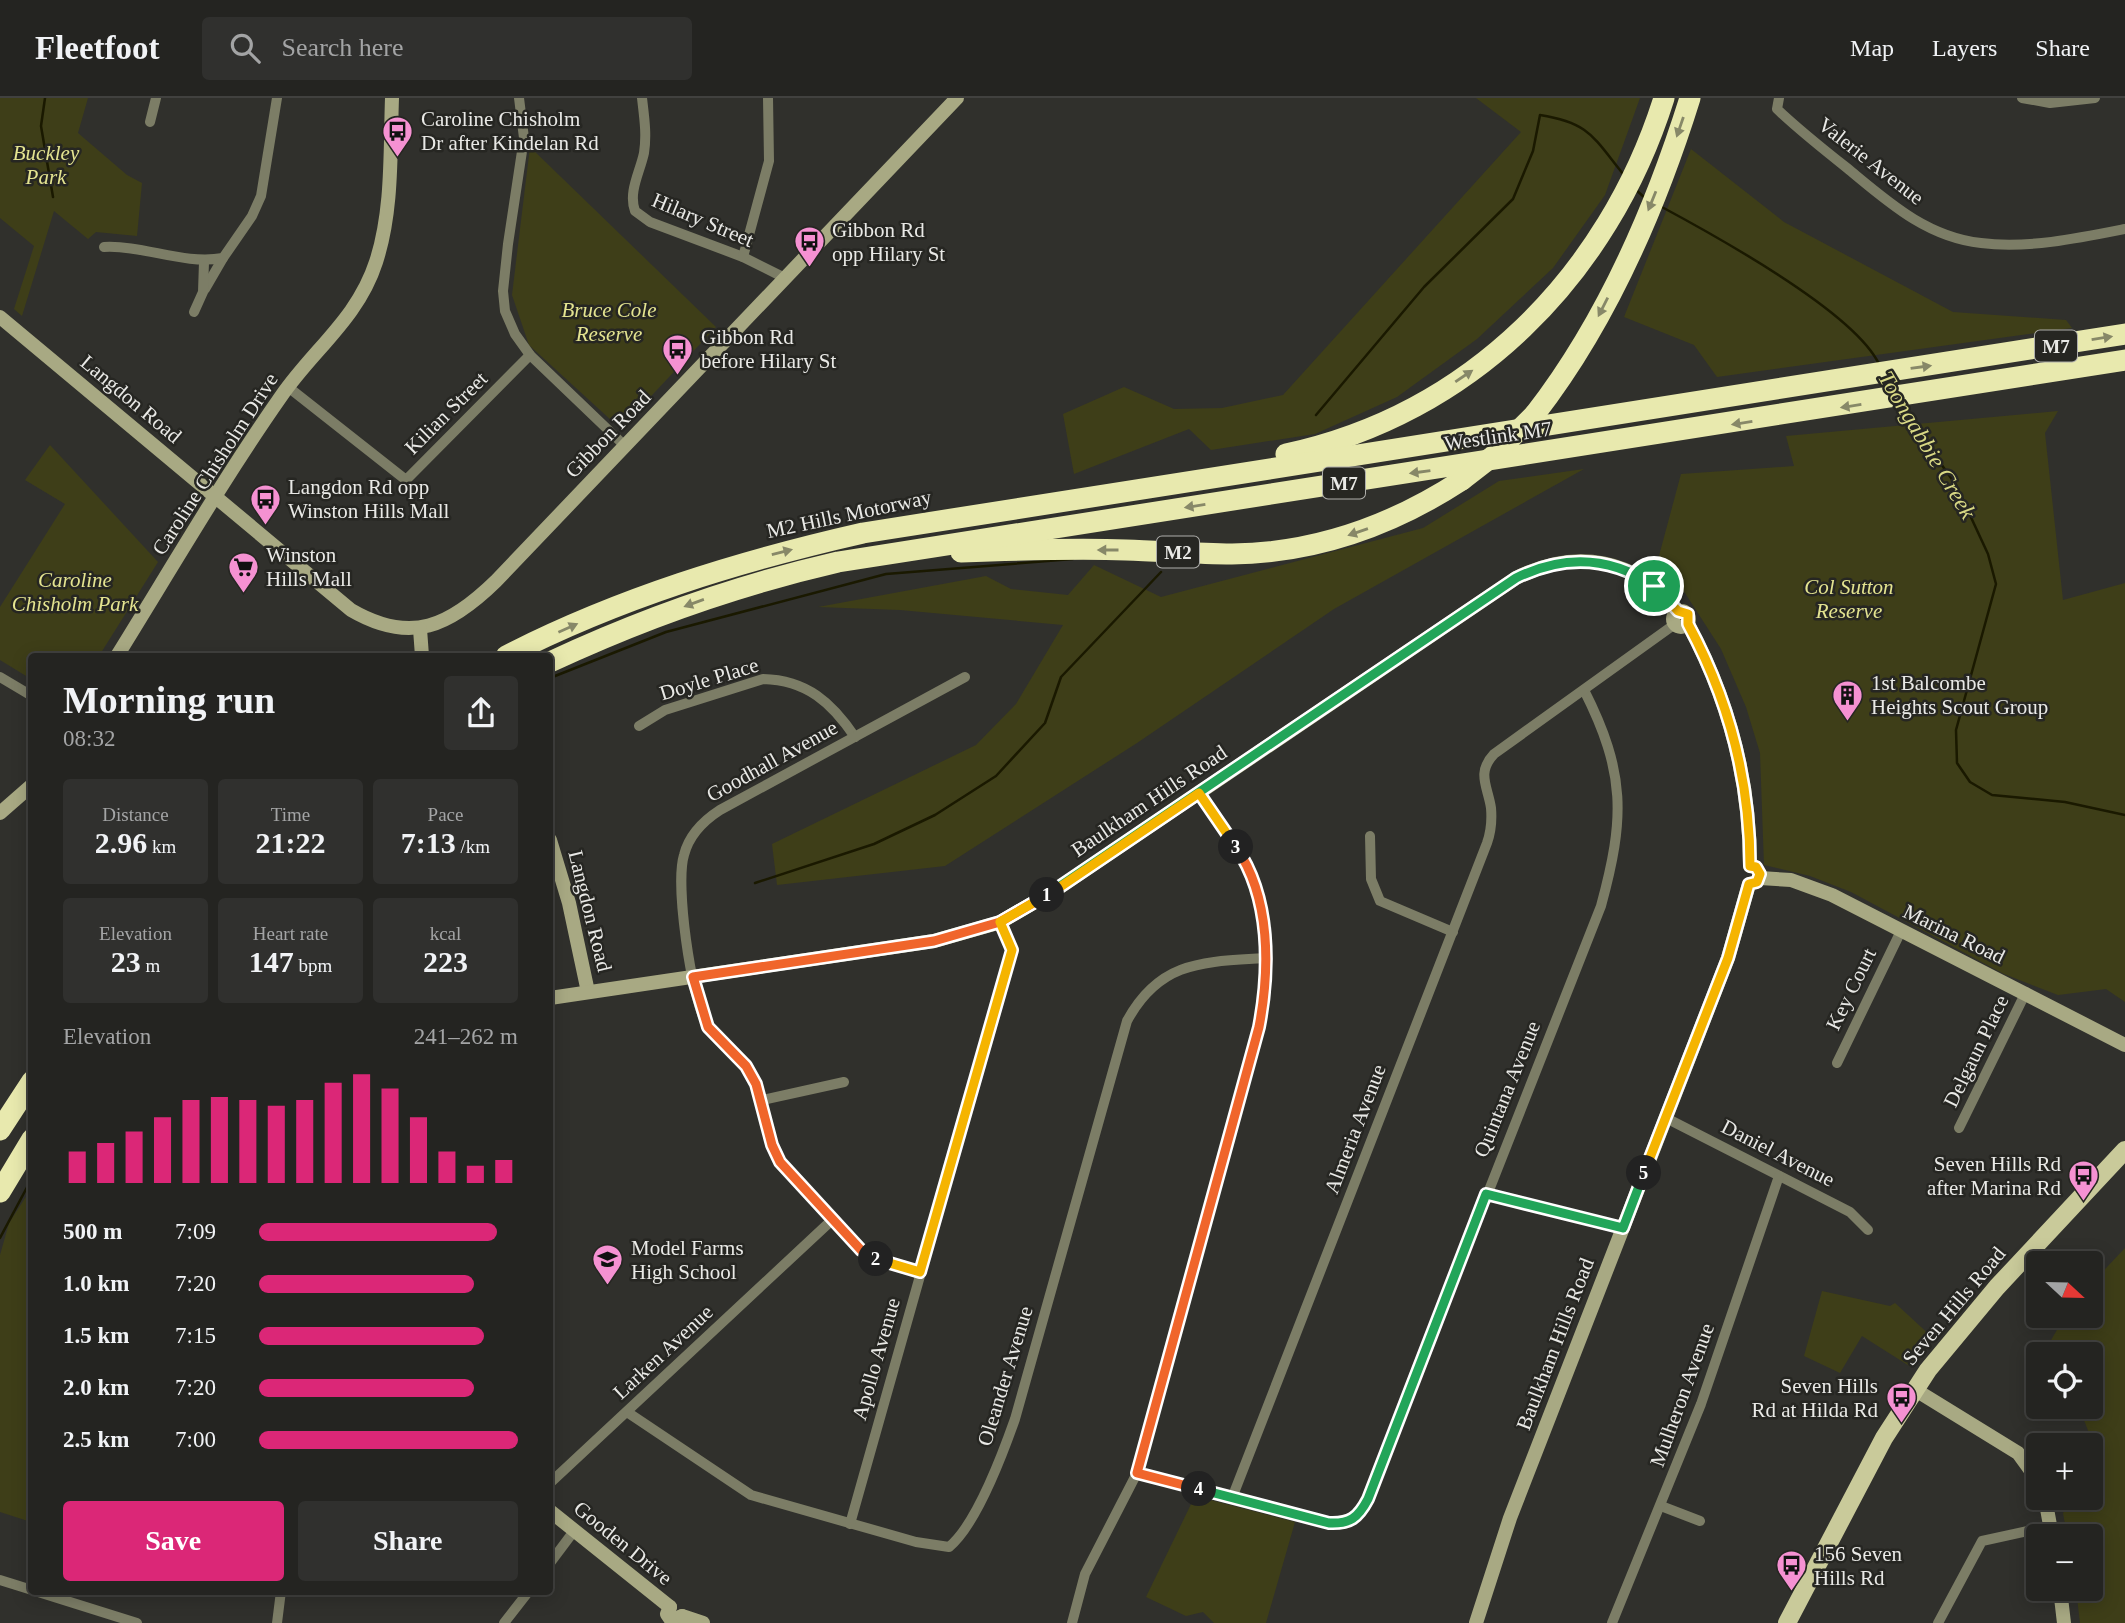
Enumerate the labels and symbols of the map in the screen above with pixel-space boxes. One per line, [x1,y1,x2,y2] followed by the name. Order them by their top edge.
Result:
[421,107,599,155] place label: Caroline Chisholm Dr after Kindelan Rd
[1813,112,1929,210] street label: Valerie Avenue
[381,114,415,158] bus stop icon: Caroline Chisholm Dr after Kindelan Rd
[1674,117,1685,138] one-way arrow
[13,141,80,189] park label: Buckley Park
[649,188,757,252] street label: Hilary Street
[1647,191,1658,212] one-way arrow
[832,218,945,266] place label: Gibbon Rd opp Hilary St
[792,225,826,269] bus stop icon: Gibbon Rd opp Hilary St
[1598,297,1609,317] one-way arrow
[561,298,657,346] park label: Bruce Cole Reserve
[701,325,836,373] place label: Gibbon Rd before Hilary St
[2035,330,2077,362] road number: M7
[661,332,695,376] bus stop icon: Gibbon Rd before Hilary St
[2091,332,2113,343] one-way arrow
[76,350,187,448] street label: Langdon Road
[1910,361,1932,372] one-way arrow
[400,367,492,459] street label: Kilian Street
[1873,367,1981,524] water label: Toongabbie Creek
[147,368,283,560] street label: Caroline Chisholm Drive
[1454,370,1473,383] one-way arrow
[560,385,656,483] street label: Gibbon Road
[1840,400,1862,411] one-way arrow
[1443,417,1553,455] street label: Westlink M7
[1730,418,1752,429] one-way arrow
[1409,466,1431,477] one-way arrow
[1323,468,1365,498] road number: M7
[288,475,449,523] place label: Langdon Rd opp Winston Hills Mall
[248,482,282,526] bus stop icon: Langdon Rd opp Winston Hills Mall
[764,485,934,543] street label: M2 Hills Motorway
[1184,500,1206,511] one-way arrow
[1347,527,1368,538] one-way arrow
[1157,536,1199,568] road number: M2
[266,543,352,591] place label: Winston Hills Mall
[1097,544,1119,556] one-way arrow
[771,546,793,557] one-way arrow
[226,550,260,594] supermarket icon: Winston Hills Mall
[1624,556,1684,616] pin
[12,568,139,616] park label: Caroline Chisholm Park
[1804,575,1894,623] park label: Col Sutton Reserve
[684,598,705,609] one-way arrow
[558,622,578,634] one-way arrow
[657,653,761,705] street label: Doyle Place
[1871,671,2048,719] place label: 1st Balcombe Heights Scout Group
[1831,678,1865,722] building icon: 1st Balcombe Heights Scout Group
[702,715,842,807] street label: Goodhall Avenue
[1067,740,1232,862] street label: Baulkham Hills Road
[1218,830,1254,864] pin: 3
[563,848,617,975] street label: Langdon Road
[1030,878,1064,912] pin: 1
[1899,899,2009,969] street label: Marina Road
[1821,944,1881,1034] street label: Key Court
[1939,991,2013,1111] street label: Delgaun Place
[1469,1017,1545,1161] street label: Quintana Avenue
[1319,1061,1391,1197] street label: Almeria Avenue
[1717,1114,1839,1192] street label: Daniel Avenue
[1927,1152,2061,1200] place label: Seven Hills Rd after Marina Rd
[1626,1156,1662,1190] pin: 5
[2067,1159,2101,1203] bus stop icon: Seven Hills Rd after Marina Rd
[631,1236,744,1284] place label: Model Farms High School
[858,1242,894,1276] pin: 2
[1898,1242,2011,1370] street label: Seven Hills Road
[591,1243,625,1287] school or university icon: Model Farms High School
[2026,1251,2104,1328] north arrow
[1511,1254,1599,1433] street label: Baulkham Hills Road
[847,1295,905,1423] street label: Apollo Avenue
[608,1300,718,1404] street label: Larken Avenue
[972,1303,1038,1449] street label: Oleander Avenue
[1645,1320,1719,1470] street label: Mulheron Avenue
[1751,1374,1878,1422] place label: Seven Hills Rd at Hilda Rd
[1884,1381,1918,1425] bus stop icon: Seven Hills Rd at Hilda Rd
[1182,1472,1216,1506] pin: 4
[569,1496,677,1590] street label: Gooden Drive
[1814,1542,1903,1590] place label: 156 Seven Hills Rd
[1774,1549,1808,1593] bus stop icon: 156 Seven Hills Rd

